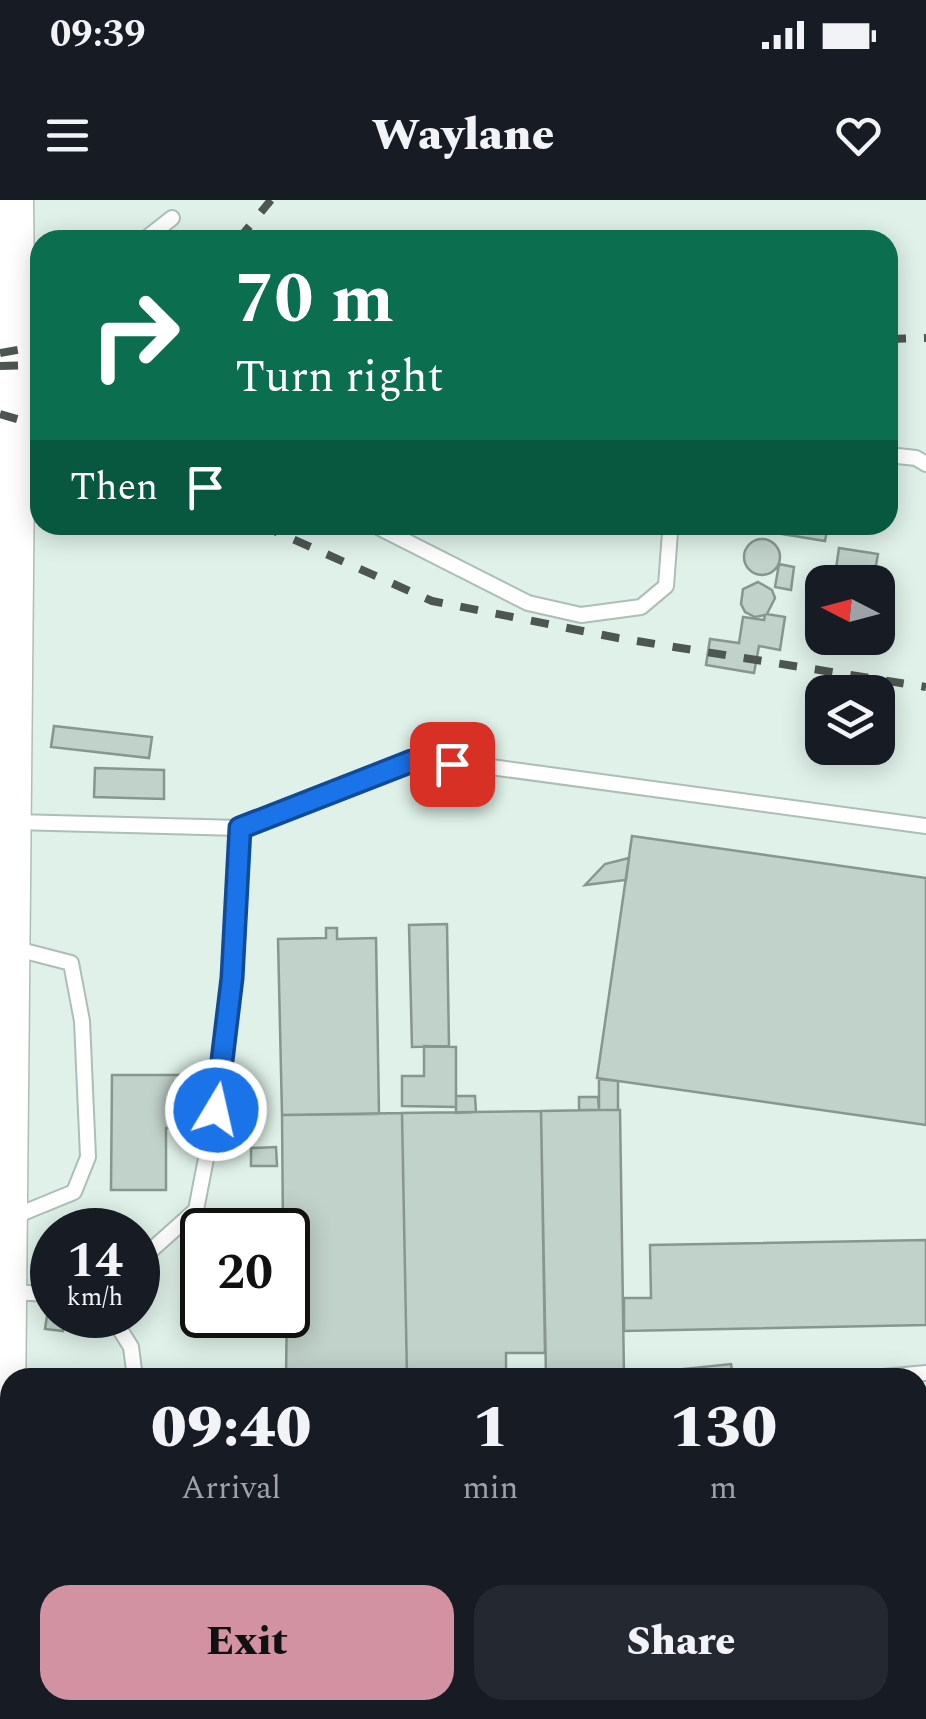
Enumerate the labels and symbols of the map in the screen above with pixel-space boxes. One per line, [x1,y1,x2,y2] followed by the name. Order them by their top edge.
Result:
[805,565,895,655] north arrow
[410,722,495,807] pin
[164,1058,268,1162] position arrow
[180,1208,310,1338] speed limit sign: 20

